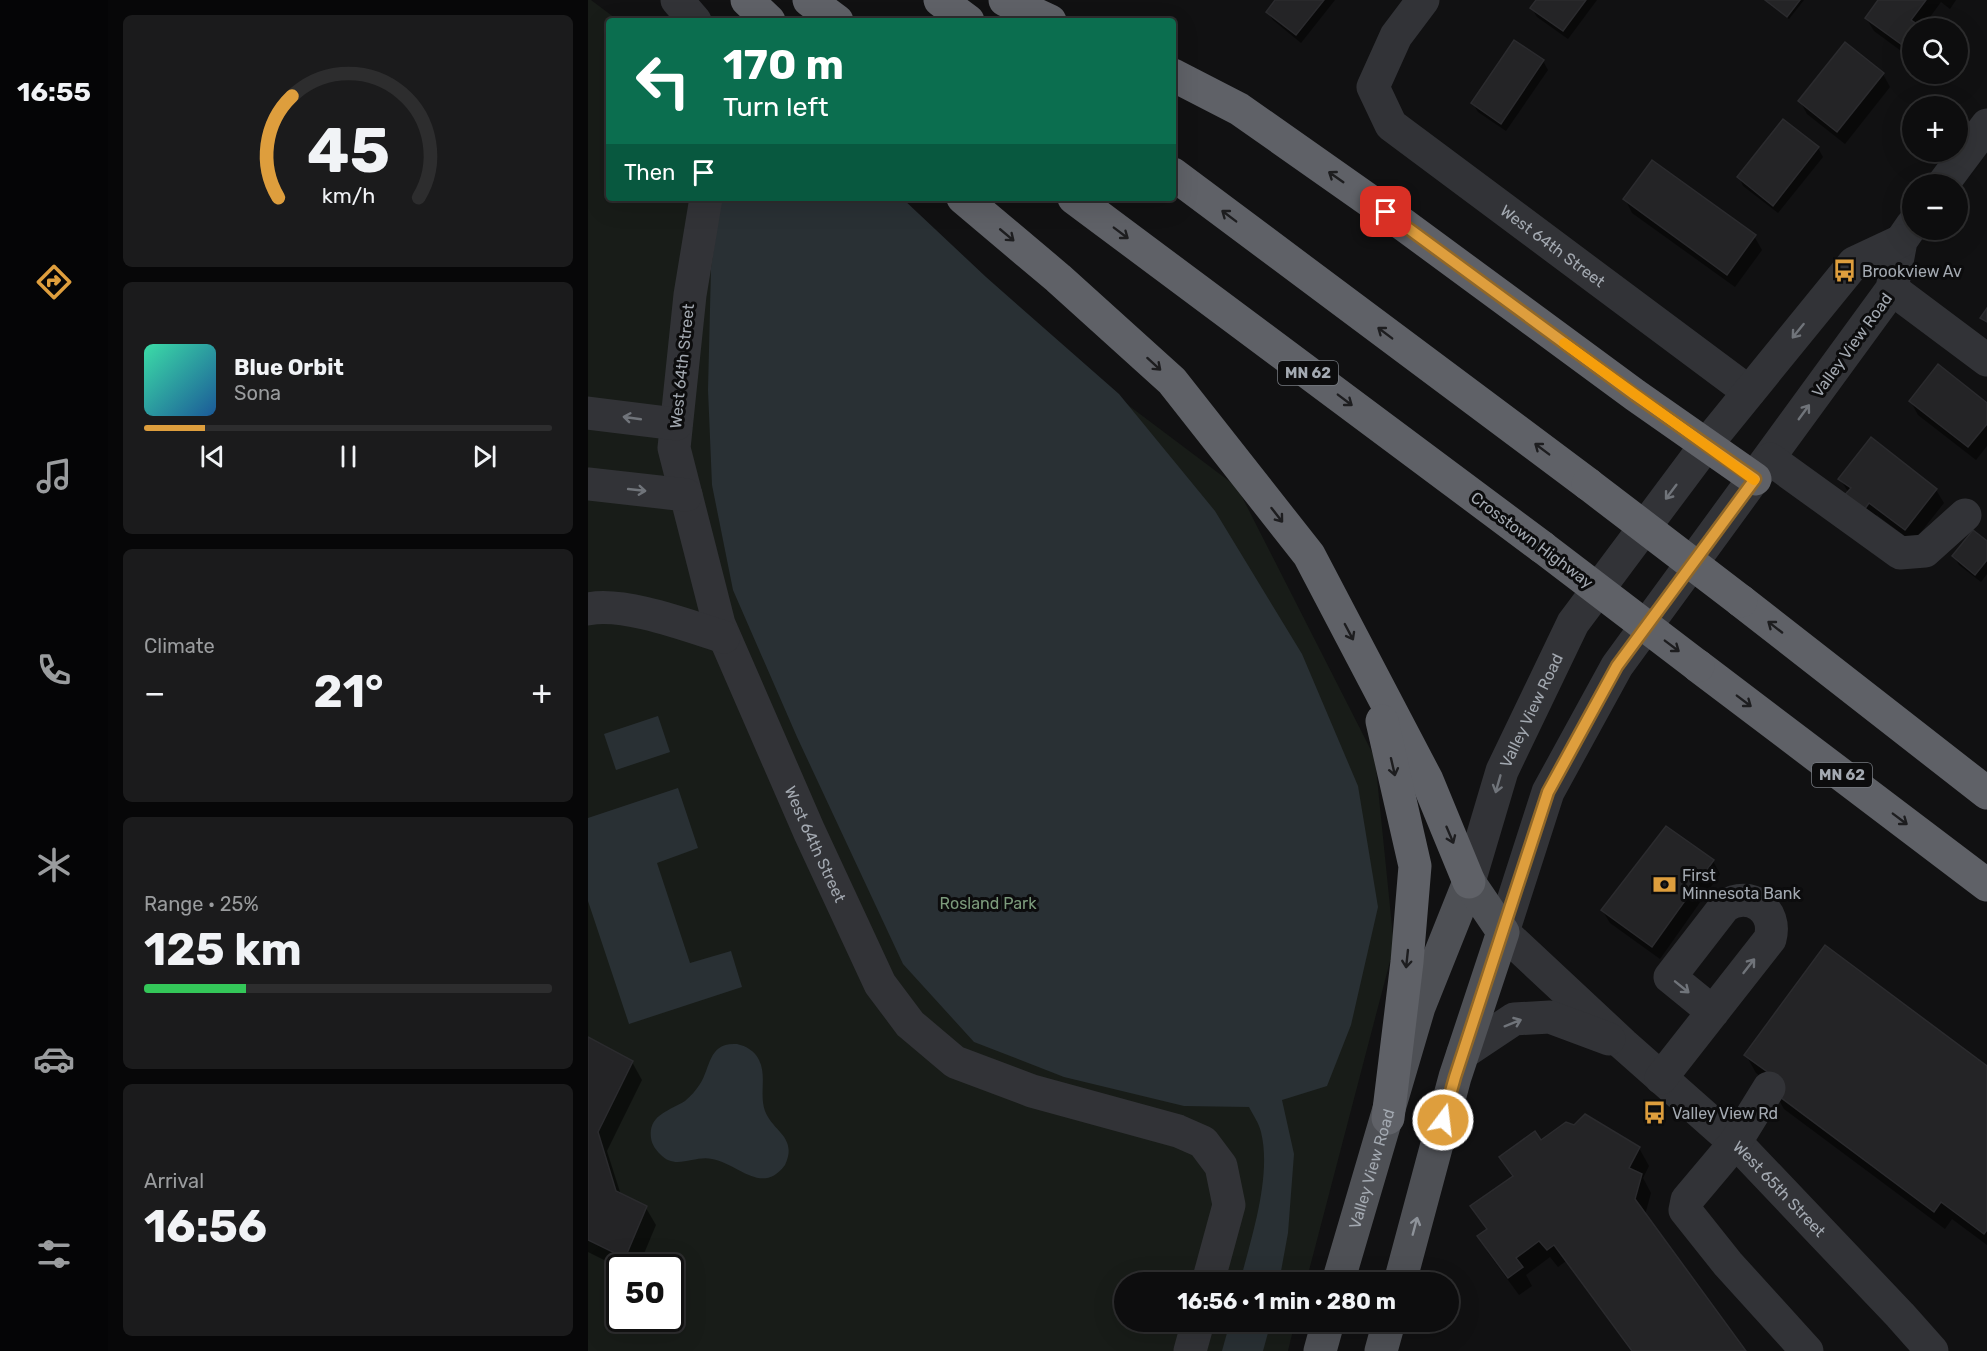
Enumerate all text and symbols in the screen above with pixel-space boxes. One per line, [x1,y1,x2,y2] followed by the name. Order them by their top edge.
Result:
[1902,18,1968,240] map controls
[1902,18,1968,84] button: search
[723,40,844,90] text: 170 m
[624,42,702,120] icon: left
[17,76,91,108] text: 16:55
[723,91,828,123] text: Turn left
[1902,96,1968,162] button: +
[307,114,389,188] text: 45
[687,156,720,189] icon: arrive
[624,159,675,186] text: Then
[1328,171,1344,183] one-way arrow
[1902,174,1968,240] button: −
[321,183,375,208] text: km/h
[1360,186,1411,237] pin
[1369,195,1402,228] icon: arrive
[1497,201,1609,291] street label: West 64th Street
[1222,210,1238,222] one-way arrow
[1113,226,1129,239] one-way arrow
[999,229,1015,242] one-way arrow
[1831,258,1857,284] bus stop icon: Brookview Av
[33,261,75,303] icon: directions
[1862,262,1962,281] place label: Brookview Av
[1808,289,1896,401] street label: Valley View Road
[666,303,698,429] street label: West 64th Street
[1792,323,1805,339] one-way arrow
[1378,326,1394,339] one-way arrow
[234,354,344,381] text: Blue Orbit
[1146,357,1161,371] one-way arrow
[1278,361,1338,385] road number: MN 62
[234,381,281,405] text: Sona
[1336,394,1352,406] one-way arrow
[1798,404,1810,420] one-way arrow
[623,413,643,424] one-way arrow
[196,440,229,473] icon: previous
[332,440,365,473] icon: pause
[468,440,501,473] icon: next
[1534,443,1550,456] one-way arrow
[33,455,75,497] icon: music
[1665,484,1678,500] one-way arrow
[626,485,646,496] one-way arrow
[1467,488,1597,592] street label: Crosstown Highway
[1271,507,1284,523] one-way arrow
[1768,621,1784,634] one-way arrow
[1344,622,1355,640] one-way arrow
[144,634,215,658] text: Climate
[1664,640,1680,653] one-way arrow
[33,649,75,691] icon: phone
[1496,650,1566,771] street label: Valley View Road
[313,665,384,718] text: 21°
[144,673,165,712] text: −
[531,673,552,712] text: +
[1736,695,1752,708] one-way arrow
[1387,757,1399,776] one-way arrow
[1812,763,1872,787] road number: MN 62
[1492,774,1503,793] one-way arrow
[781,783,850,905] street label: West 64th Street
[1891,812,1907,825] one-way arrow
[1445,825,1456,844] one-way arrow
[33,844,75,886] icon: climate
[1682,866,1801,903] place label: First Minnesota Bank
[1651,871,1677,897] bank icon: First Minnesota Bank
[144,892,259,916] text: Range · 25%
[940,894,1037,913] park label: Rosland Park
[144,923,302,976] text: 125 km
[1401,949,1412,969] one-way arrow
[1742,958,1755,974] one-way arrow
[1674,980,1689,994] one-way arrow
[1503,1016,1521,1027] one-way arrow
[33,1038,75,1080] icon: car
[1411,1088,1475,1152] position arrow
[1641,1100,1667,1126] bus stop icon: Valley View Rd
[1672,1104,1778,1123] place label: Valley View Rd
[1345,1107,1398,1231] street label: Valley View Road
[1730,1137,1830,1240] street label: West 65th Street
[144,1169,204,1193] text: Arrival
[144,1200,267,1253] text: 16:56
[1410,1217,1421,1236] one-way arrow
[33,1233,75,1275] icon: filters
[606,1254,684,1332] speed limit sign: 50
[1177,1288,1396,1315] text: 16:56 · 1 min · 280 m

